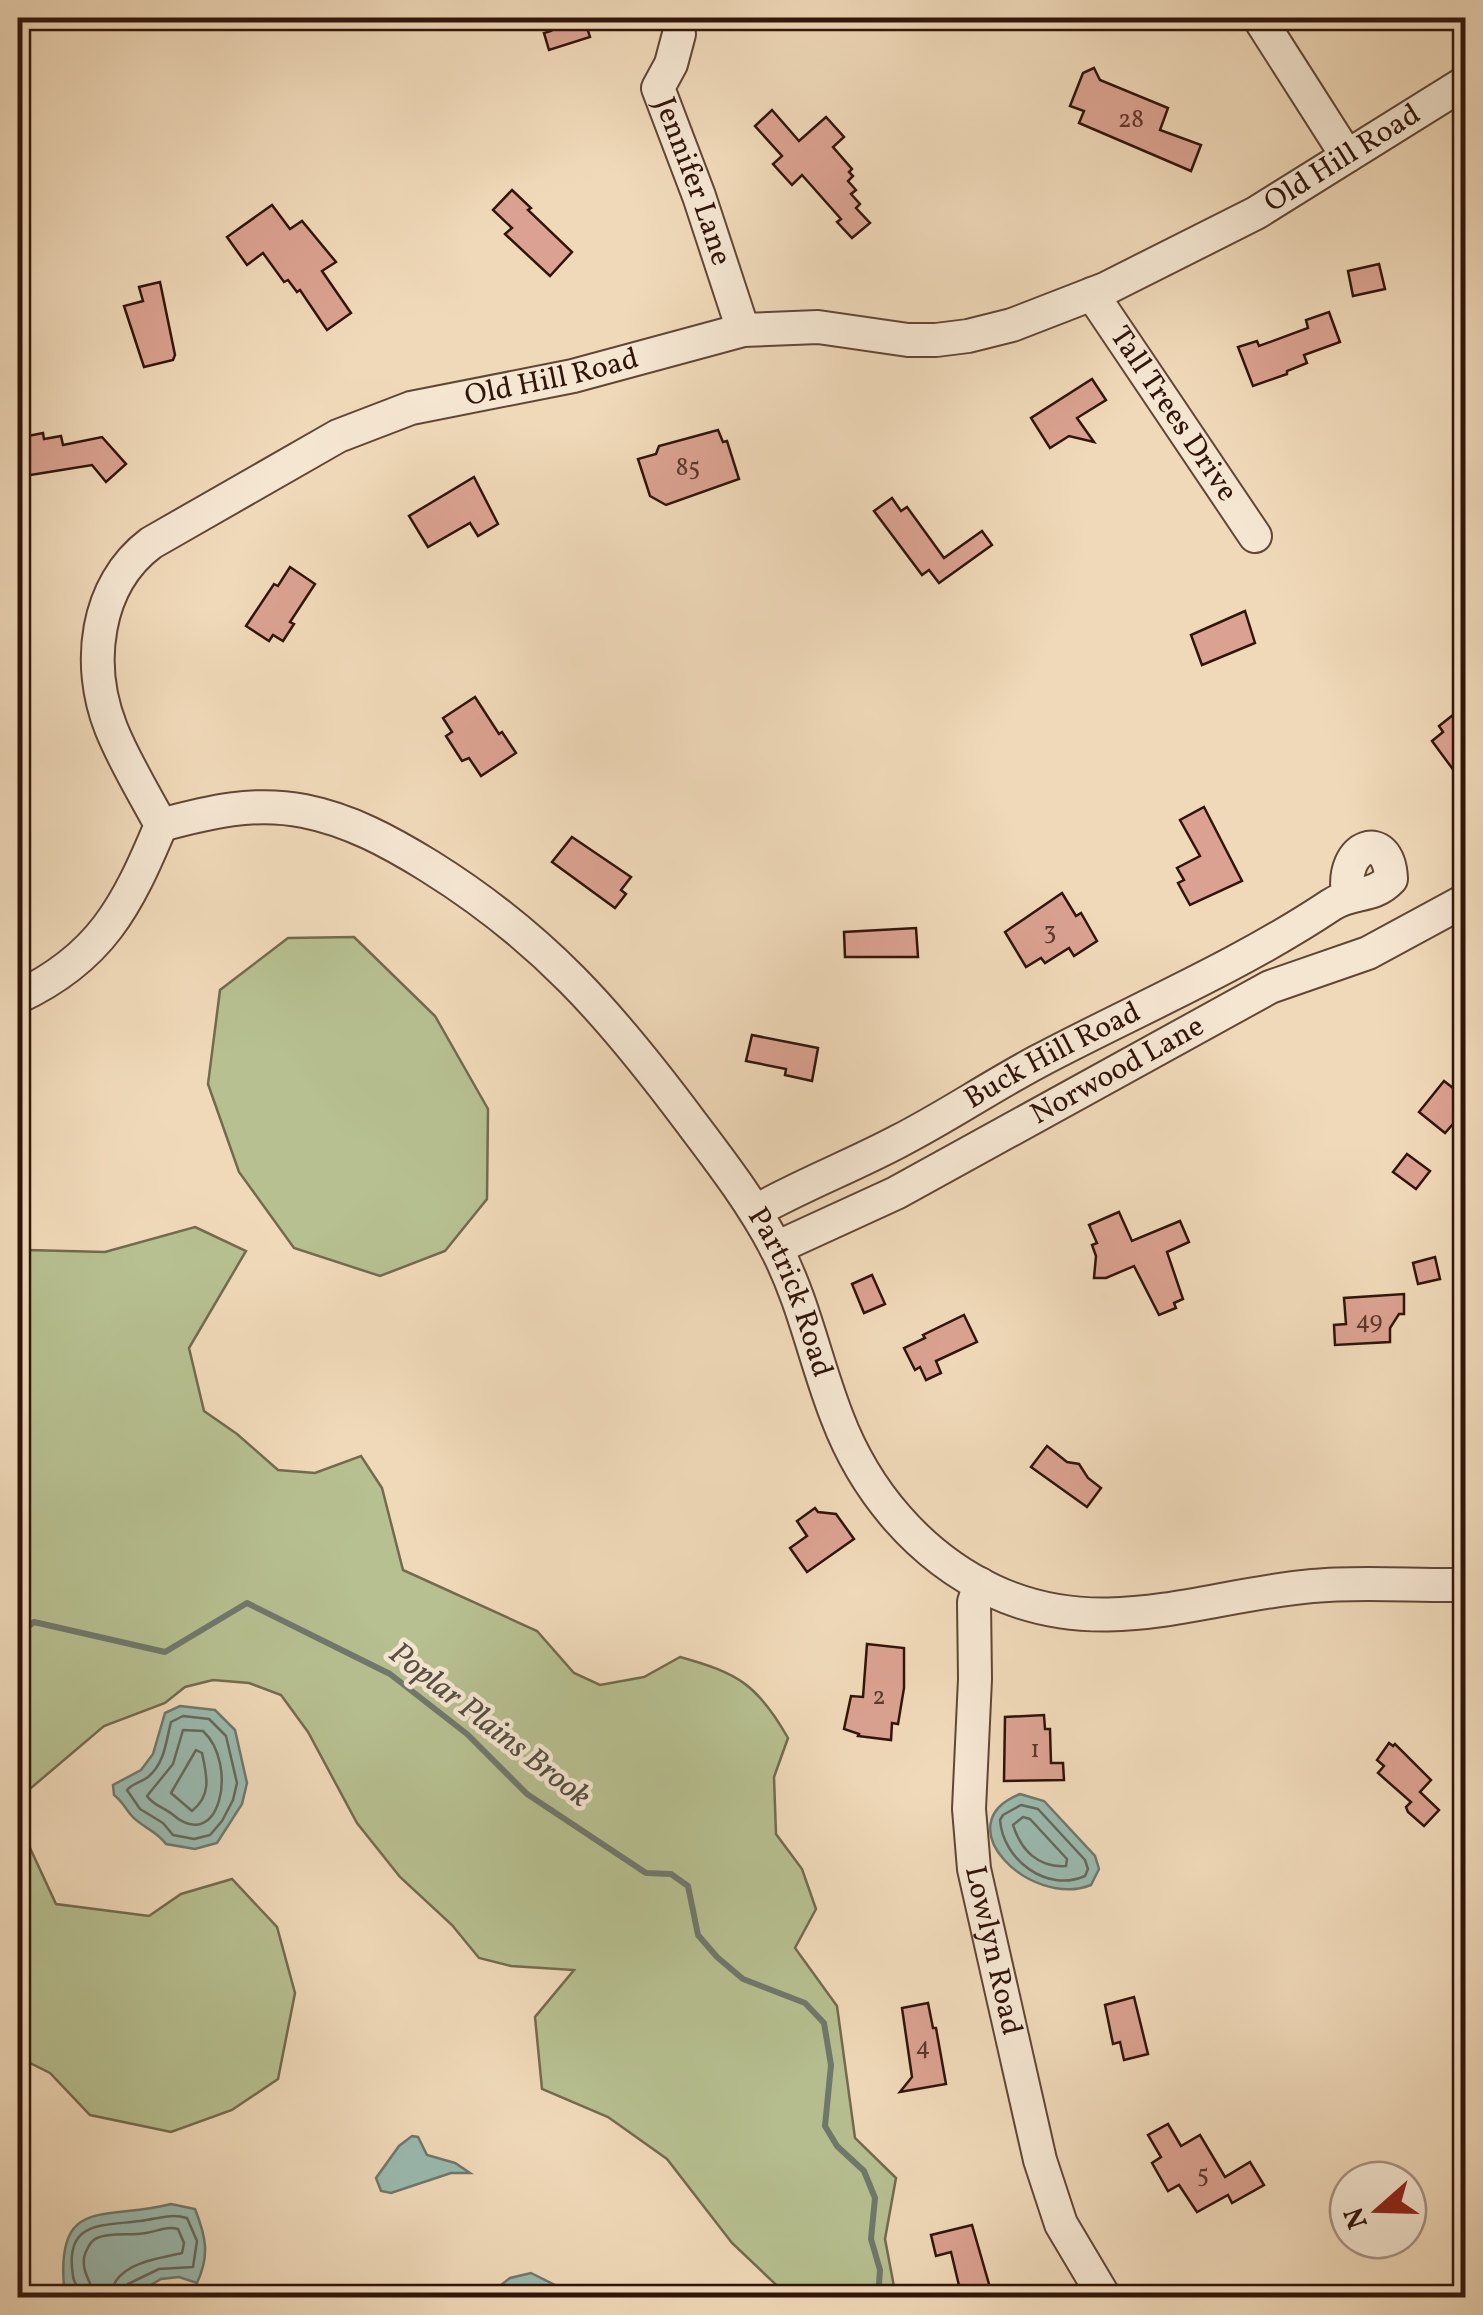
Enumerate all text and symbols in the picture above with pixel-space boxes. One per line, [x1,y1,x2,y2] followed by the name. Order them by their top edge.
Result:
[643,91,741,271] street label: Jennifer Lane
[1256,94,1429,224] street label: Old Hill Road
[1118,103,1144,138] house number: 28
[1099,318,1247,510] street label: Tall Trees Drive
[461,338,643,418] street label: Old Hill Road
[676,451,700,486] house number: 85
[1044,915,1056,950] house number: 3
[957,992,1148,1120] street label: Buck Hill Road
[1023,1006,1212,1136] street label: Norwood Lane
[736,1200,843,1383] street label: Partrick Road
[1355,1304,1383,1339] house number: 49
[379,1633,600,1819] water label: Poplar Plains Brook
[872,1680,886,1715] house number: 2
[1030,1733,1040,1768] house number: 1
[953,1862,1032,2039] street label: Lowlyn Road
[916,2030,930,2065] house number: 4
[1197,2158,1209,2193] house number: 5
[1328,2160,1428,2260] north arrow
[1335,2201,1379,2234] text: N

